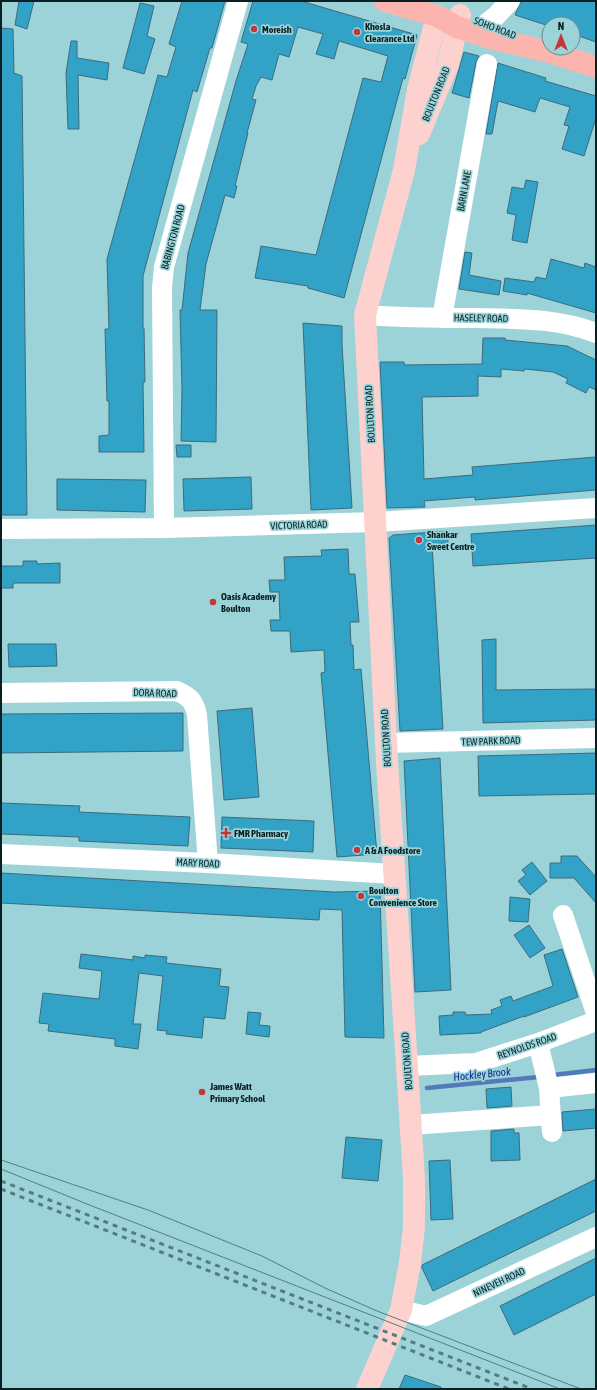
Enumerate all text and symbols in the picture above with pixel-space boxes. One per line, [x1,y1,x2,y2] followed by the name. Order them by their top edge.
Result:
[472,15,518,41] street label: SOHO ROAD
[541,16,581,56] north arrow
[558,20,564,32] text: N
[365,21,415,44] place label: Khosla Clearance Ltd
[249,24,259,34] marker: Moreish
[262,24,292,35] place label: Moreish
[352,27,362,37] marker: Khosla Clearance Ltd
[420,65,452,123] street label: BOULTON ROAD
[455,169,473,212] street label: BARN LANE
[159,203,187,271] street label: BABINGTON ROAD
[454,312,509,324] street label: HASELEY ROAD
[363,384,377,443] street label: BOULTON ROAD
[270,518,328,531] street label: VICTORIA ROAD
[427,529,475,552] place label: Shankar Sweet Centre
[414,535,424,545] marker: Shankar Sweet Centre
[221,591,277,614] place label: Oasis Academy Boulton
[208,597,218,607] marker: Oasis Academy Boulton
[133,687,178,699] street label: DORA ROAD
[379,708,393,767] street label: BOULTON ROAD
[461,734,521,748] street label: TEW PARK ROAD
[221,828,231,838] marker: FMR Pharmacy
[234,828,289,839] place label: FMR Pharmacy
[352,845,362,855] marker: A & A Foodstore
[364,845,421,856] place label: A & A Foodstore
[176,856,220,870] street label: MARY ROAD
[369,885,437,908] place label: Boulton Convenience Store
[356,891,366,901] marker: Boulton Convenience Store
[399,1031,415,1090] street label: BOULTON ROAD
[496,1031,558,1061] street label: REYNOLDS ROAD
[453,1065,511,1083] water label: Hockley Brook
[209,1081,266,1104] place label: James Watt Primary School
[197,1087,207,1097] marker: James Watt Primary School
[471,1265,527,1299] street label: NINEVEH ROAD

